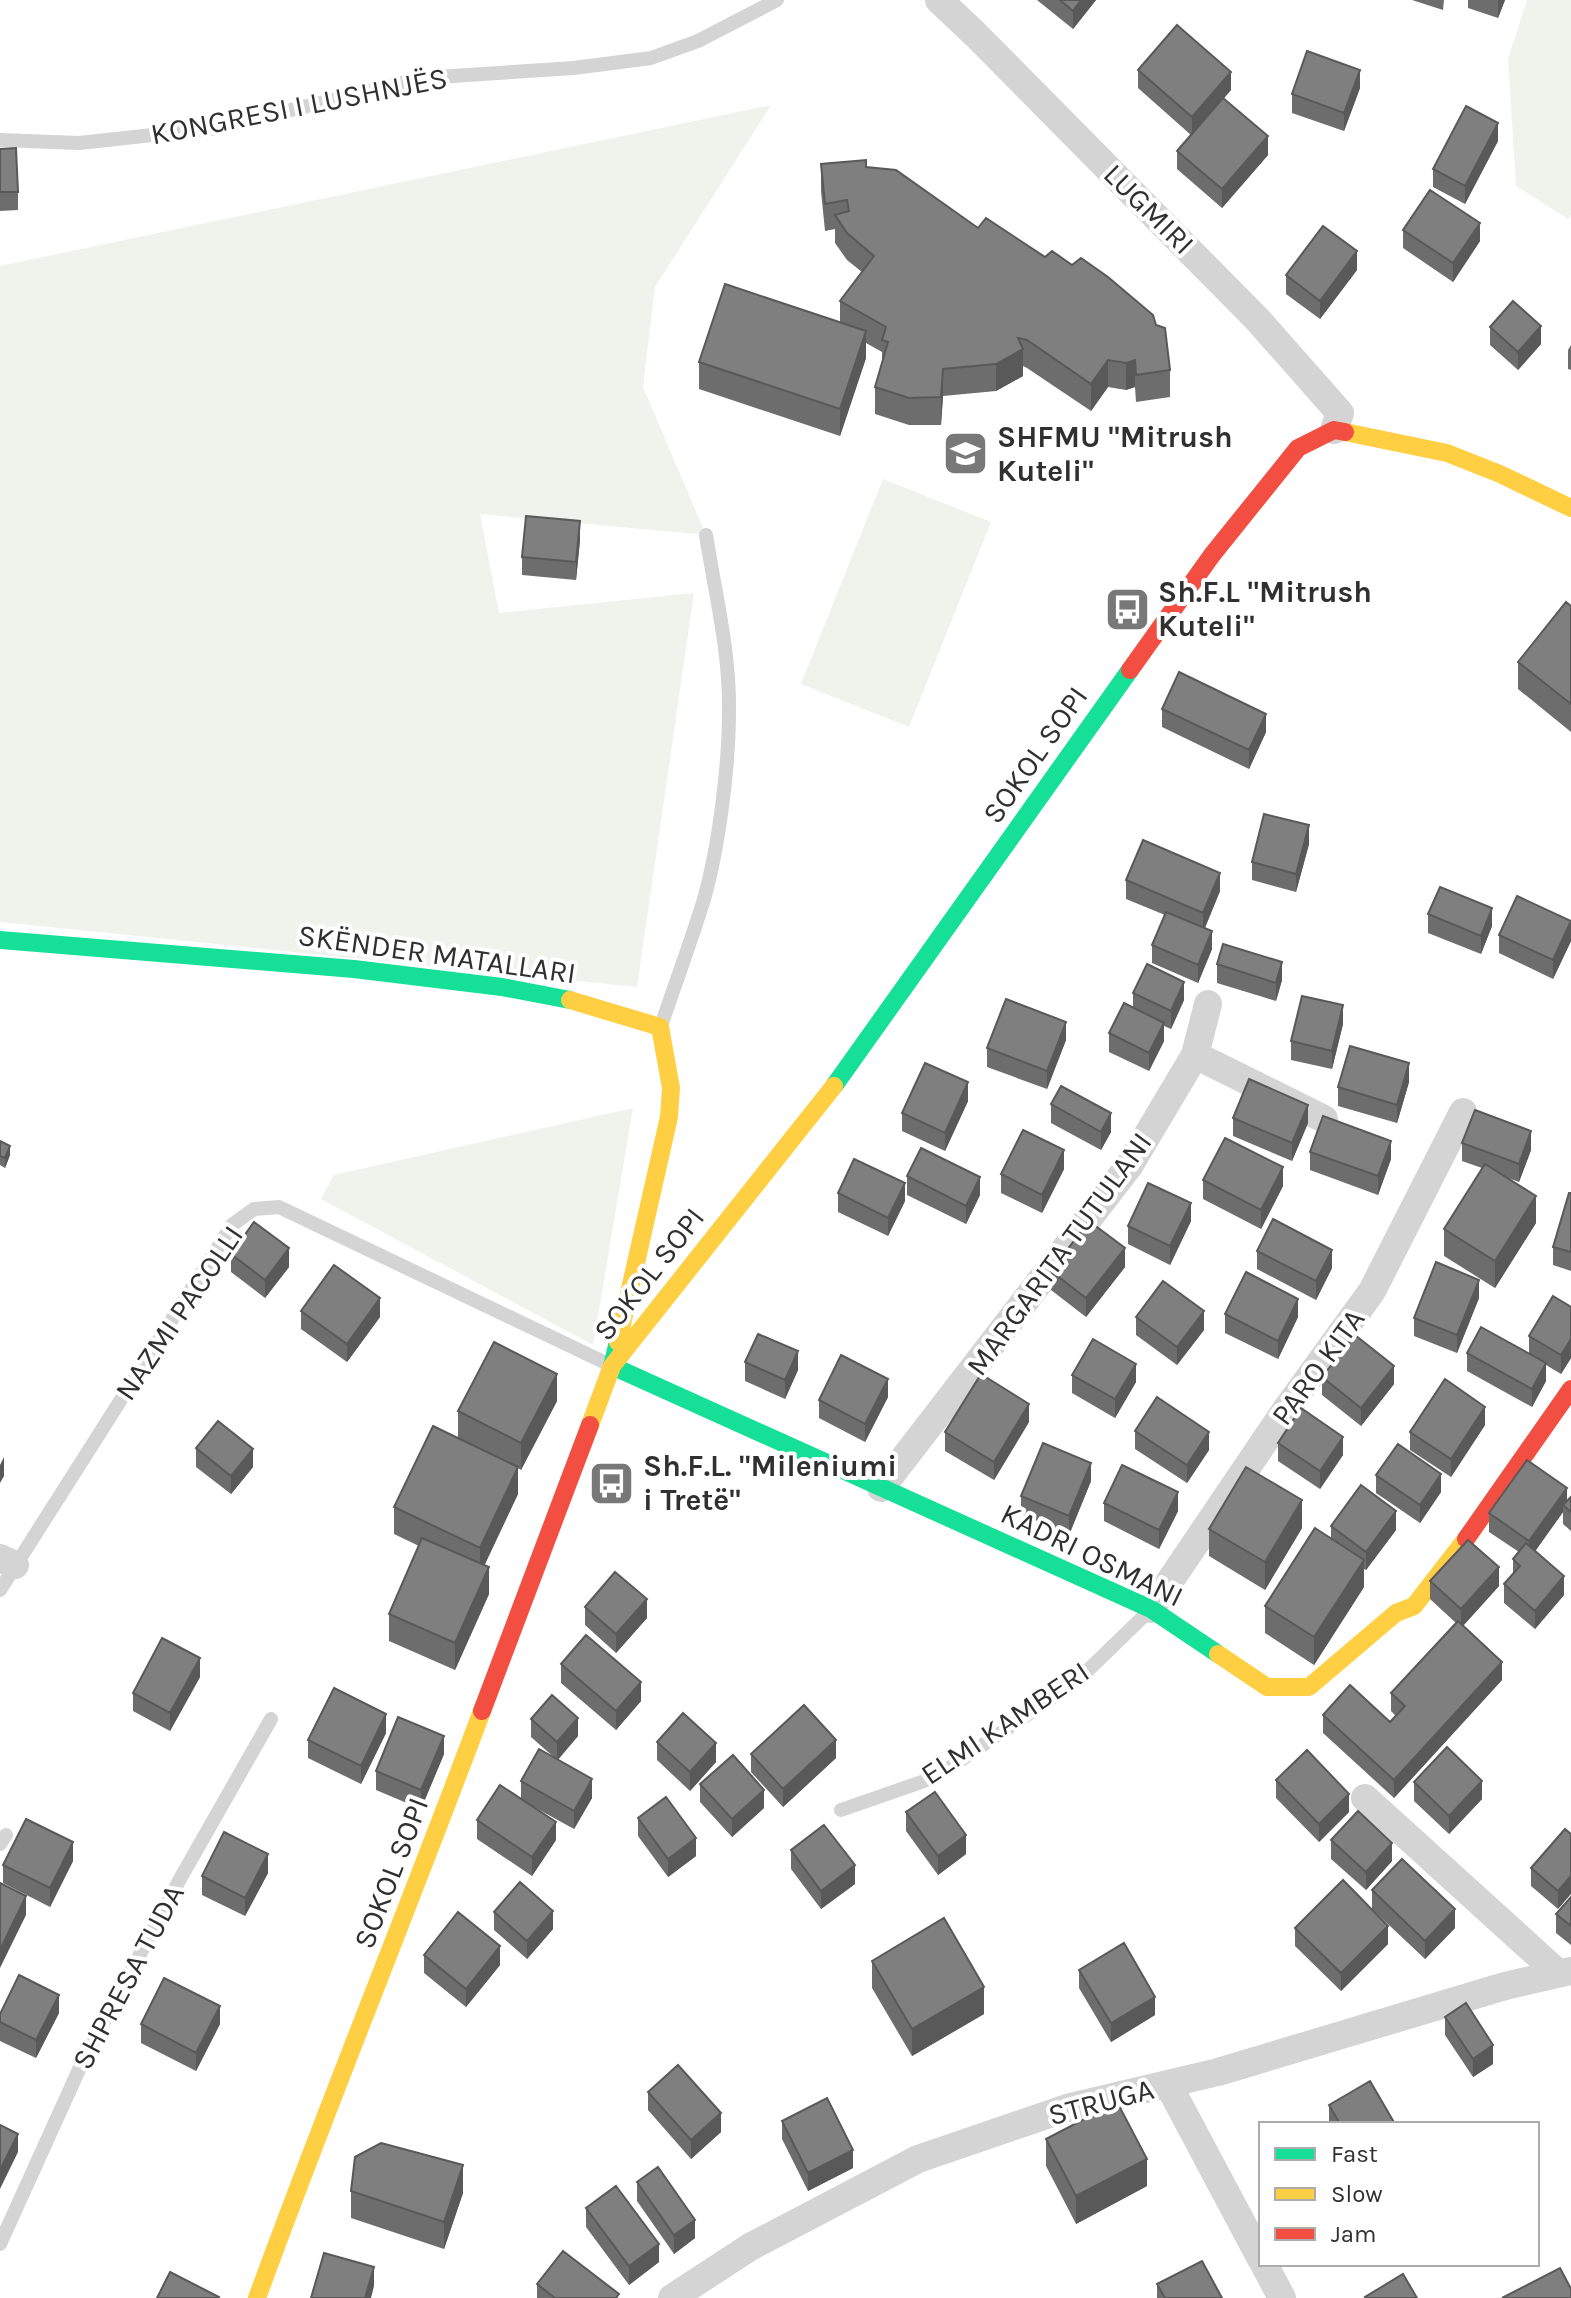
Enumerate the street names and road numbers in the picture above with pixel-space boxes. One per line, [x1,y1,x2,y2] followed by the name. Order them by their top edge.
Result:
[148,60,450,152] street label: KONGRESI I LUSHNJËS
[1096,156,1202,262] street label: LUGMIRI
[975,680,1095,830] street label: SOKOL SOPI
[296,917,578,991] street label: SKËNDER MATALLARI
[959,1125,1159,1383] street label: MARGARITA TUTULANI
[586,1200,712,1348] street label: SOKOL SOPI
[107,1219,251,1407] street label: NAZMI PACOLLI
[1264,1302,1372,1432] street label: PARO KITA
[995,1495,1189,1615] street label: KADRI OSMANI
[914,1654,1096,1792] street label: ELMI KAMBERI
[346,1792,436,1954] street label: SOKOL SOPI
[64,1878,192,2076] street label: SHPRESA TUDA
[1044,2071,1158,2133] street label: STRUGA

